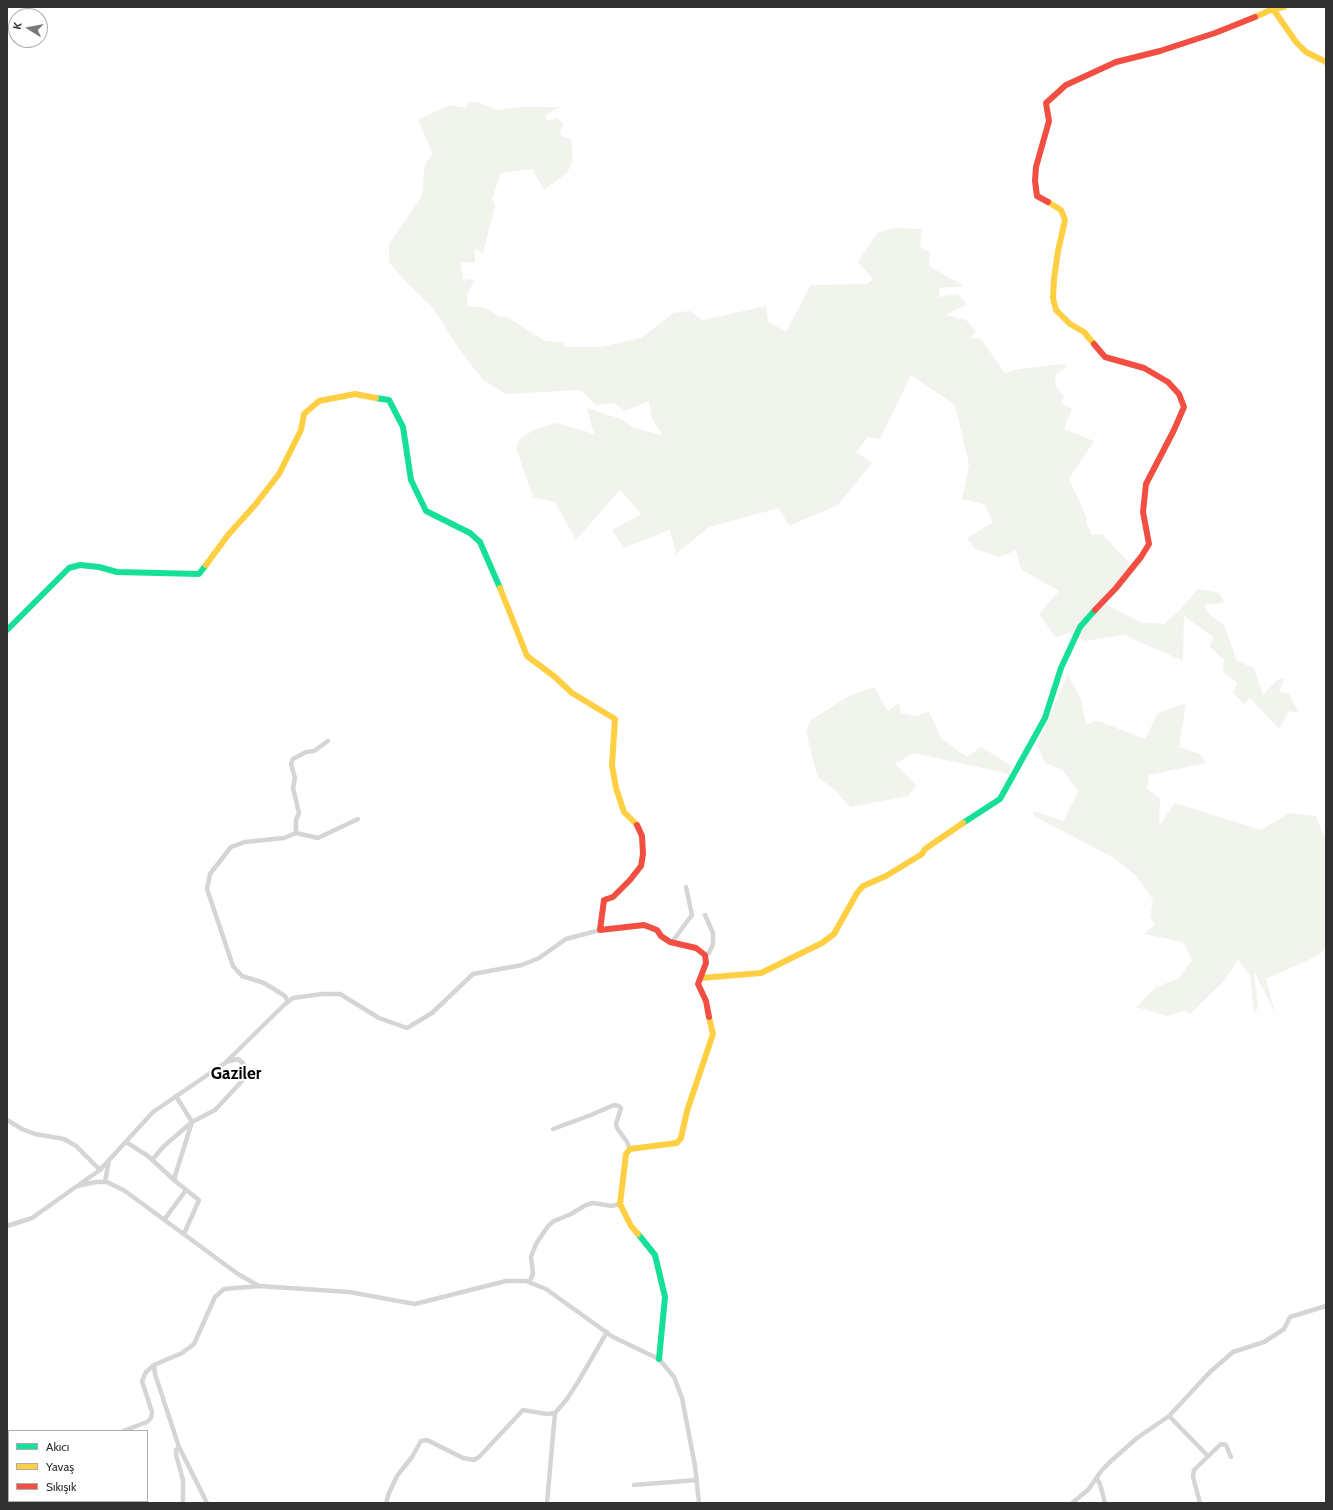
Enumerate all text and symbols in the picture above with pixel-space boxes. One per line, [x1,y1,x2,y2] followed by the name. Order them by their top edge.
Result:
[8,8,48,48] north arrow
[10,21,25,31] text: K
[211,1064,261,1084] district label: Gaziler
[8,1430,148,1502] legend
[46,1439,69,1454] text: Akıcı
[46,1459,74,1474] text: Yavaş
[46,1479,76,1494] text: Sıkışık

